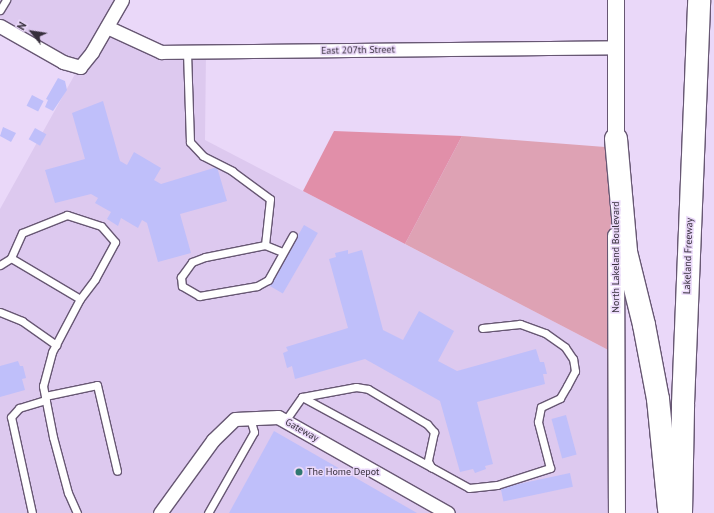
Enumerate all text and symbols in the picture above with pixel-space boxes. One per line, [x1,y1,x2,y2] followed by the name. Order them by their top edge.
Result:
[12,12,52,52] north arrow
[14,19,29,33] text: N
[321,43,395,57] street label: East 207th Street
[610,201,622,313] street label: North Lakeland Boulevard
[681,218,695,294] street label: Lakeland Freeway
[283,416,321,444] street label: Gateway
[307,466,379,478] place label: The Home Depot
[294,467,304,477] marker: The Home Depot

